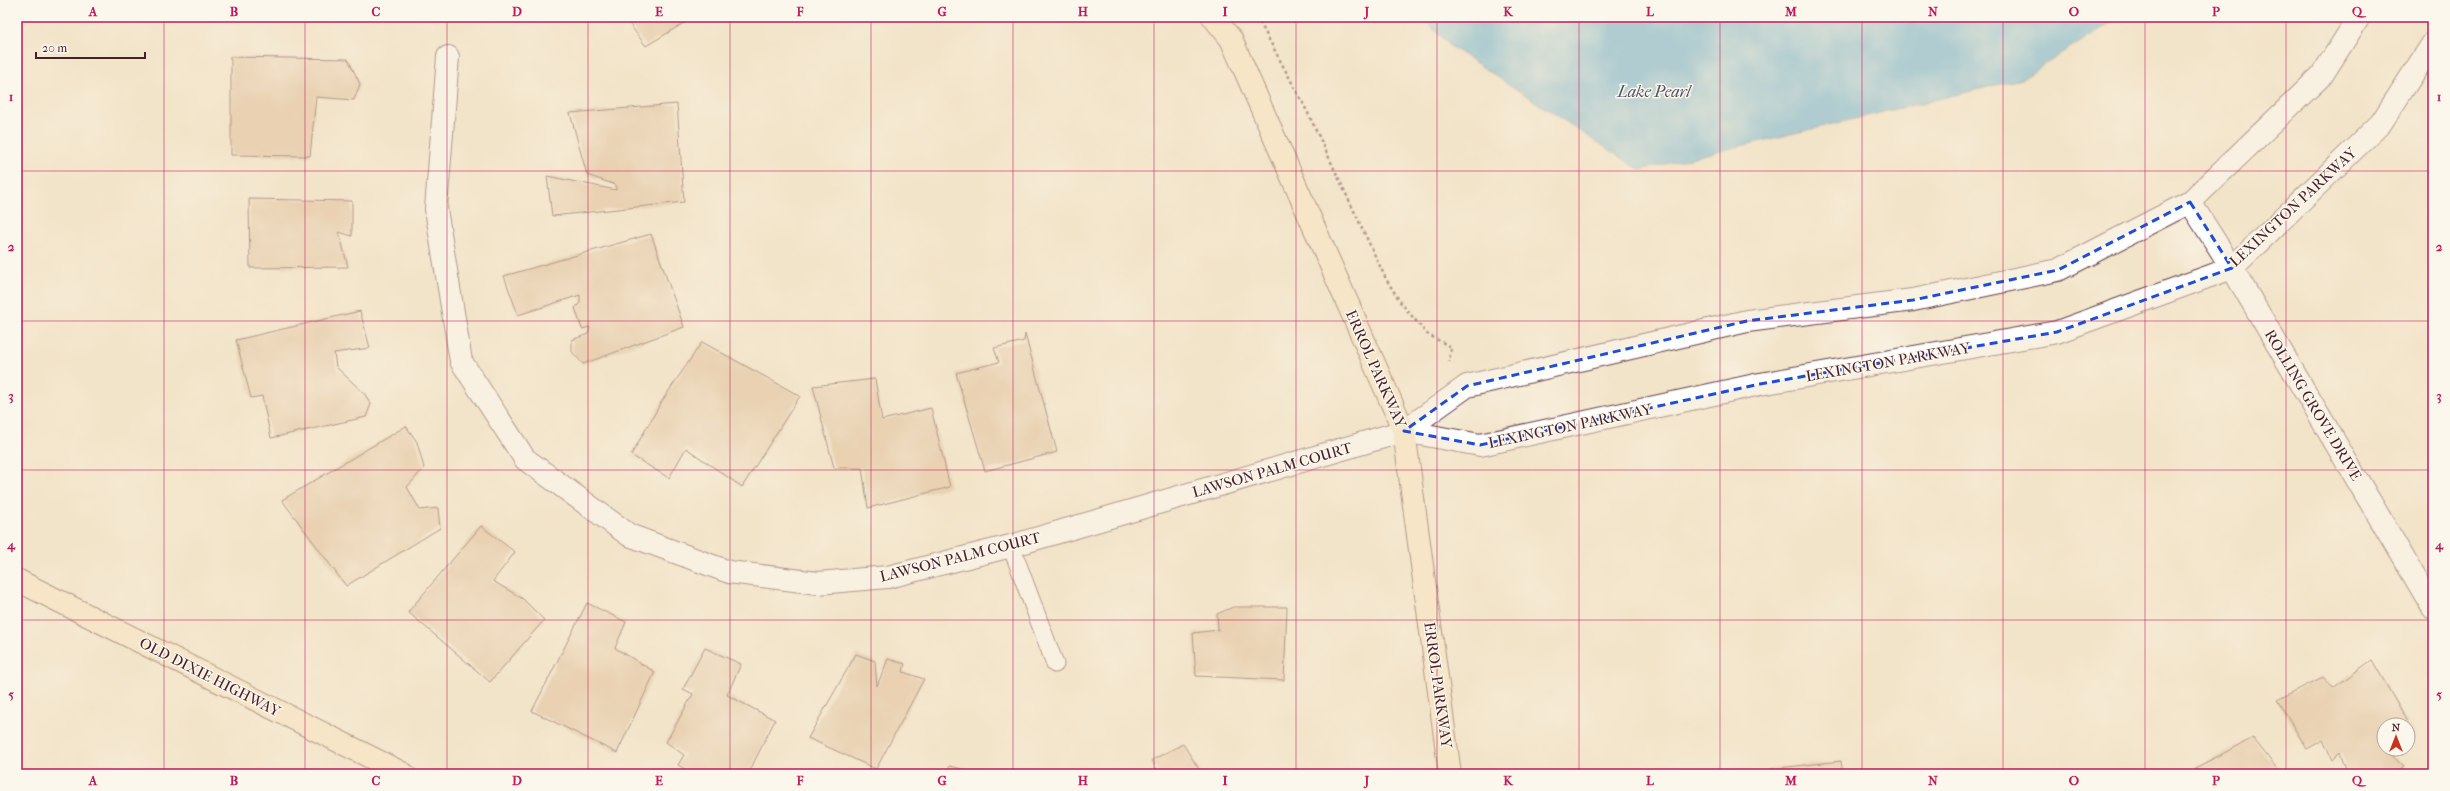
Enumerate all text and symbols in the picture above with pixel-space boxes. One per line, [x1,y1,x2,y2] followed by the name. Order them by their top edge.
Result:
[88,4,98,19] text: A
[230,4,239,19] text: B
[372,4,381,19] text: C
[512,4,522,19] text: D
[655,4,663,19] text: E
[796,4,804,19] text: F
[937,4,947,19] text: G
[1078,4,1089,19] text: H
[1222,4,1228,19] text: I
[1363,4,1370,20] text: J
[1503,4,1514,19] text: K
[1646,4,1655,19] text: L
[1784,4,1797,19] text: M
[1928,4,1938,19] text: N
[2069,4,2079,19] text: O
[2212,4,2220,19] text: P
[2352,4,2367,19] text: Q
[36,34,145,60] scale bar
[42,41,67,55] text: 20 m
[1617,82,1693,101] water label: Lake Pearl
[9,89,14,104] text: 1
[2437,89,2442,104] text: 1
[2226,143,2361,271] street label: LEXINGTON PARKWAY
[8,239,15,254] text: 2
[2436,239,2443,254] text: 2
[1342,307,1410,432] street label: ERROL PARKWAY
[2261,326,2365,484] street label: ROLLING GROVE DRIVE
[1804,339,1973,385] street label: LEXINGTON PARKWAY
[8,388,14,404] text: 3
[2436,388,2442,404] text: 3
[1486,400,1654,452] street label: LEXINGTON PARKWAY
[1190,438,1355,501] street label: LAWSON PALM COURT
[878,528,1043,586] street label: LAWSON PALM COURT
[6,537,16,553] text: 4
[2434,537,2444,553] text: 4
[1420,621,1456,750] street label: ERROL PARKWAY
[137,634,284,721] street label: OLD DIXIE HIGHWAY
[8,687,14,702] text: 5
[2436,687,2442,702] text: 5
[2376,717,2416,757] north arrow
[2392,721,2401,734] text: N
[88,773,98,788] text: A
[230,773,239,788] text: B
[372,773,381,788] text: C
[512,773,522,788] text: D
[655,773,663,788] text: E
[796,773,804,788] text: F
[937,773,947,788] text: G
[1078,773,1089,788] text: H
[1222,773,1228,788] text: I
[1363,773,1370,789] text: J
[1503,773,1514,788] text: K
[1646,773,1655,788] text: L
[1784,773,1797,788] text: M
[1928,773,1938,788] text: N
[2069,773,2079,788] text: O
[2212,773,2220,788] text: P
[2352,773,2367,788] text: Q

